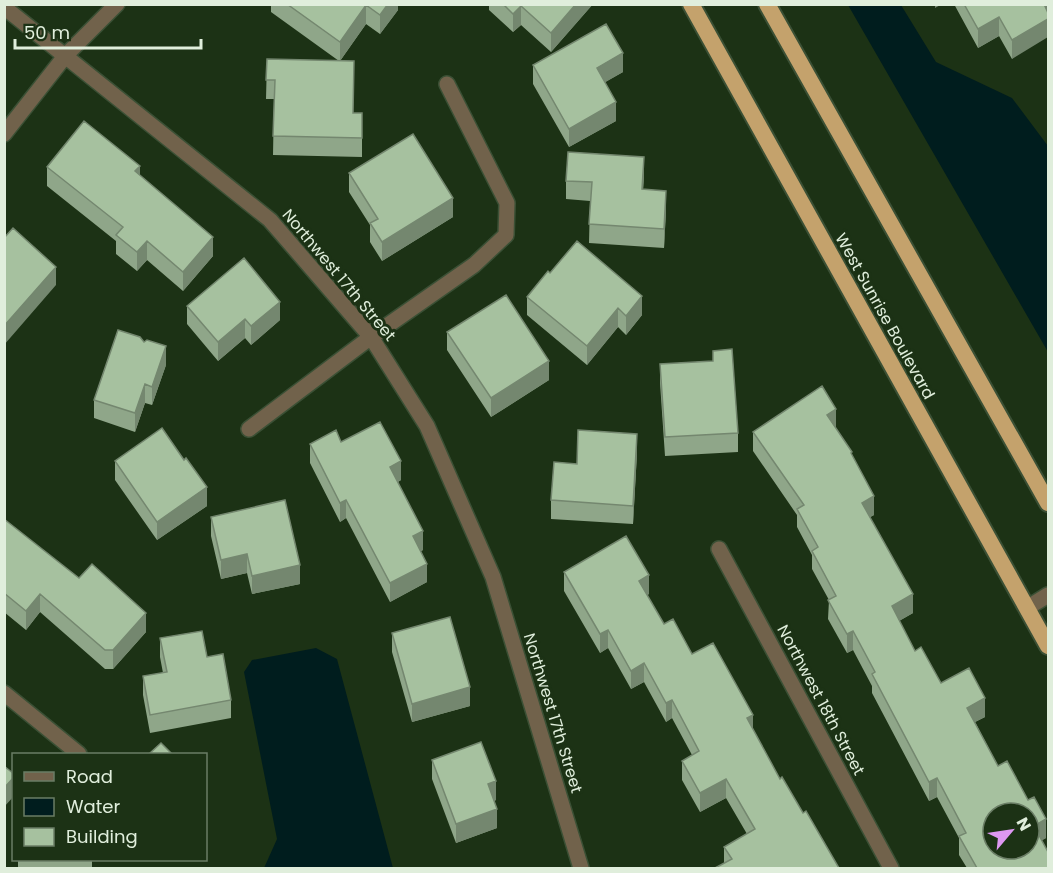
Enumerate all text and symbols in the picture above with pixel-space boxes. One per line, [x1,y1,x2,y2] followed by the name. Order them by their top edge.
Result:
[15,12,201,50] scale bar
[24,20,70,45] text: 50 m
[277,204,401,346] street label: Northwest 17th Street
[830,229,940,403] street label: West Sunrise Boulevard
[772,621,871,779] street label: Northwest 18th Street
[518,630,588,796] street label: Northwest 17th Street
[12,753,207,861] legend
[66,764,113,789] text: Road
[66,794,120,819] text: Water
[981,801,1041,861] north arrow
[1011,813,1037,835] text: N
[66,824,138,849] text: Building

